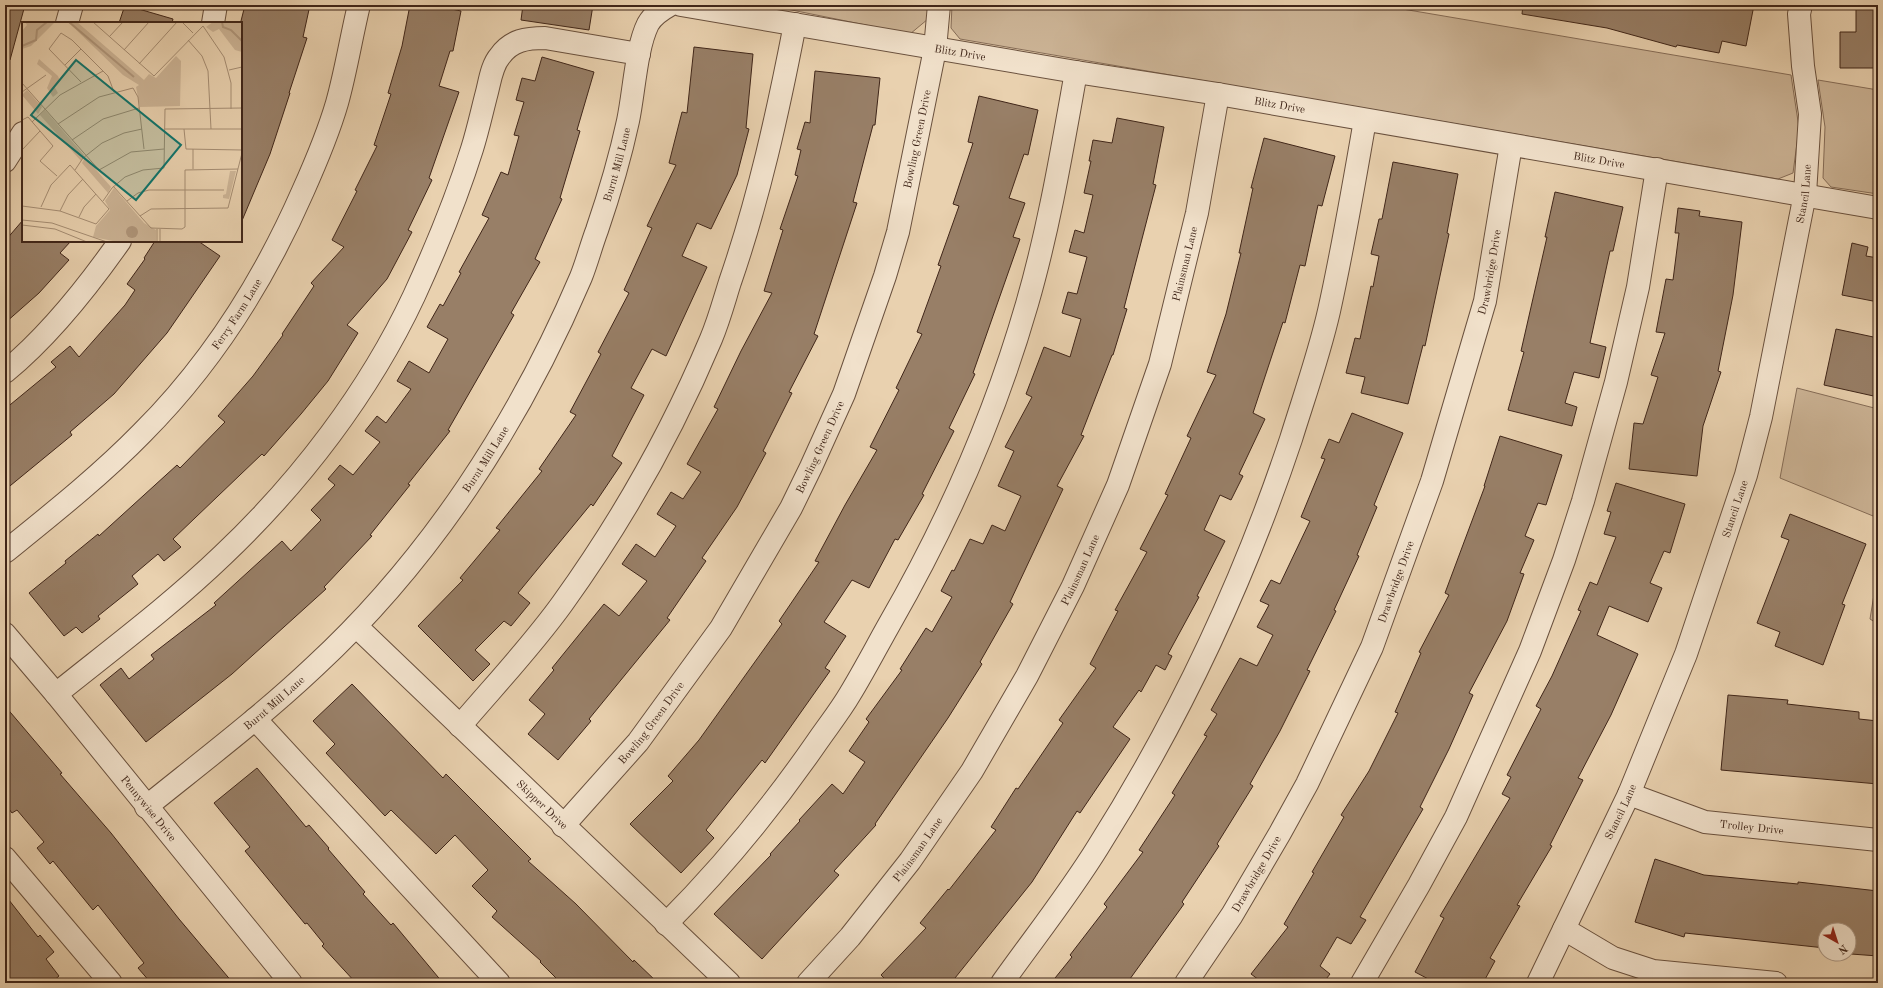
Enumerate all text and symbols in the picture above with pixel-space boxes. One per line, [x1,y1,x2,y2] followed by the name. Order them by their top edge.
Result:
[22,22,242,242] inset map
[933,44,986,64] street label: Blitz Drive
[903,89,934,190] street label: Bowling Green Drive
[1253,96,1306,116] street label: Blitz Drive
[603,127,633,203] street label: Burnt Mill Lane
[1572,151,1625,171] street label: Blitz Drive
[1795,164,1814,225] street label: Stancil Lane
[1172,226,1200,303] street label: Plainsman Lane
[1477,229,1504,316] street label: Drawbridge Drive
[211,277,265,352] street label: Ferry Farm Lane
[795,400,847,496] street label: Bowling Green Drive
[461,425,512,495] street label: Burnt Mill Lane
[1721,479,1751,539] street label: Stancil Lane
[1060,533,1102,608] street label: Plainsman Lane
[1377,540,1417,625] street label: Drawbridge Drive
[242,675,307,733] street label: Burnt Mill Lane
[617,680,687,767] street label: Bowling Green Drive
[118,774,177,844] street label: Pennywise Drive
[514,779,569,832] street label: Skipper Drive
[1604,783,1639,842] street label: Stancil Lane
[892,816,945,885] street label: Plainsman Lane
[1719,820,1784,837] street label: Trolley Drive
[1231,834,1284,914] street label: Drawbridge Drive
[1817,922,1857,962] north arrow
[1835,942,1849,956] text: N

